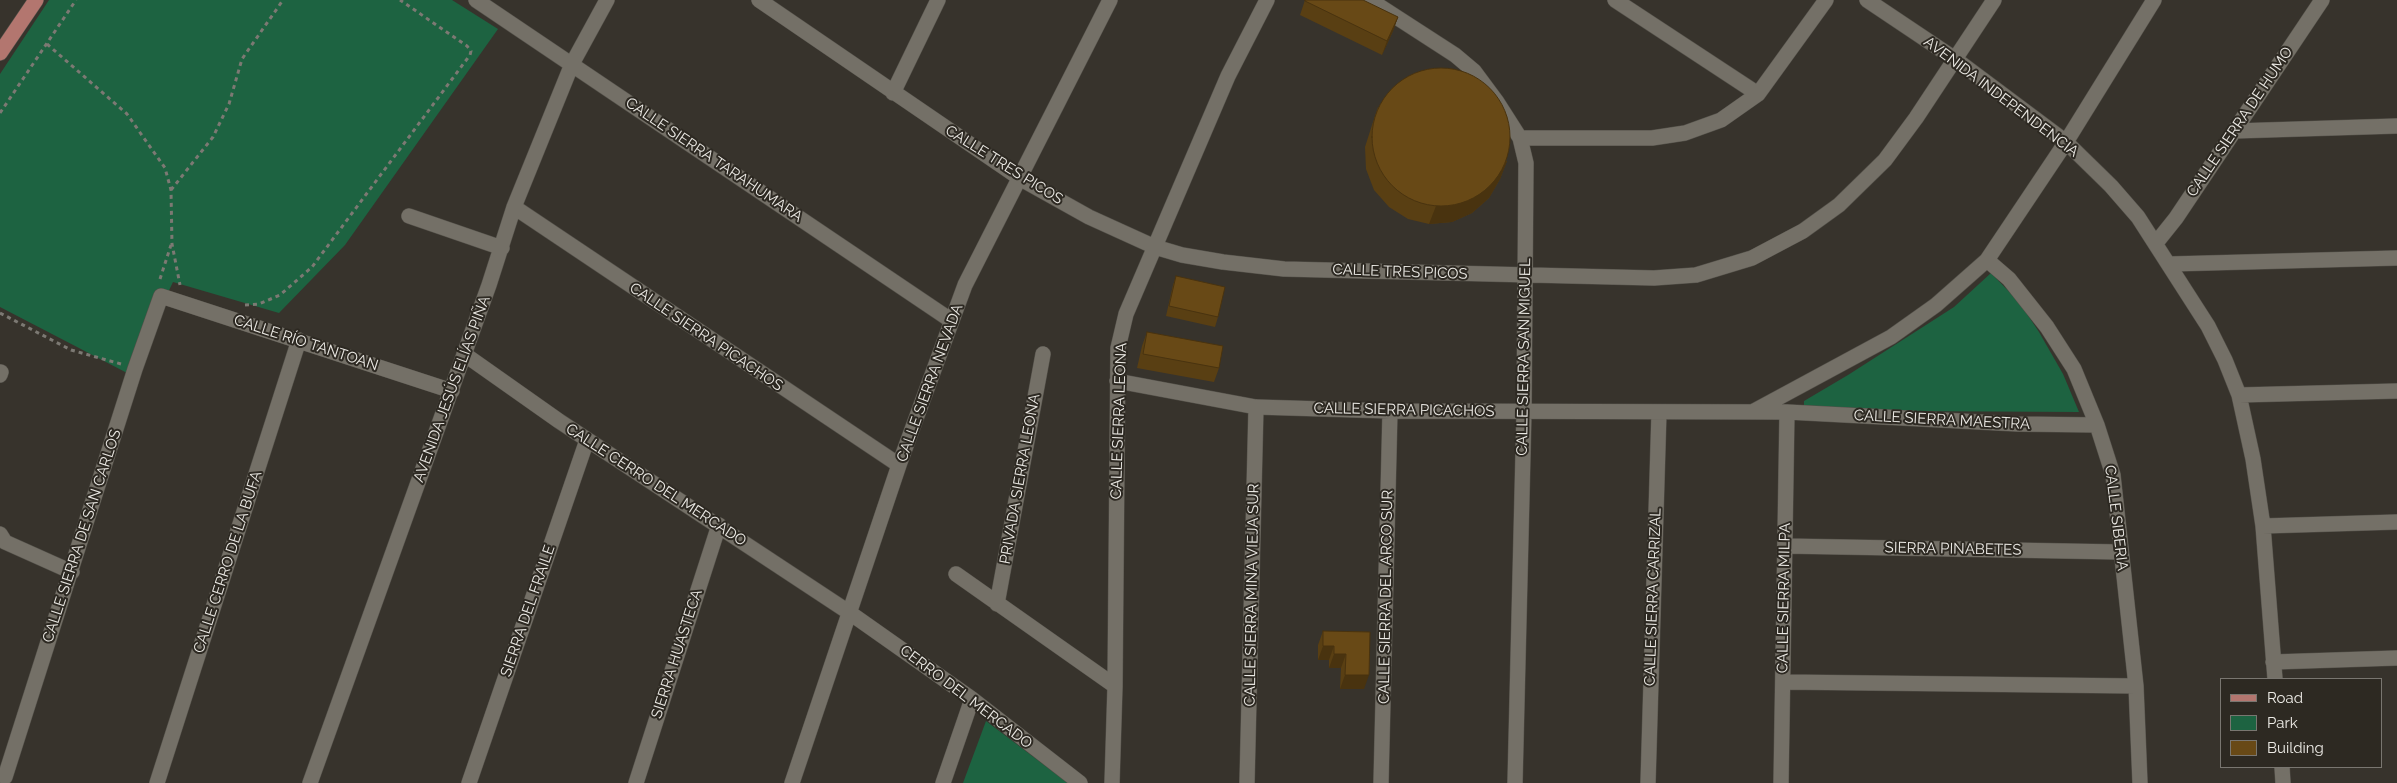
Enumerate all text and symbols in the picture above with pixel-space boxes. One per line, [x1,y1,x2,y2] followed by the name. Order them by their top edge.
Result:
[1920,33,2082,161] street label: AVENIDA INDEPENDENCIA
[2183,44,2297,200] street label: CALLE SIERRA DE HUMO
[622,94,806,226] street label: CALLE SIERRA TARAHUMARA
[942,122,1066,208] street label: CALLE TRES PICOS
[1513,258,1535,456] street label: CALLE SIERRA SAN MIGUEL
[1332,261,1468,283] street label: CALLE TRES PICOS
[626,279,786,395] street label: CALLE SIERRA PICACHOS
[410,293,494,485] street label: AVENIDA JESÚS ELÍAS PIÑA
[893,302,967,464] street label: CALLE SIERRA NEVADA
[232,311,380,375] street label: CALLE RÍO TANTOAN
[1107,342,1131,500] street label: CALLE SIERRA LEONA
[996,392,1044,566] street label: PRIVADA SIERRA LEONA
[1313,399,1495,421] street label: CALLE SIERRA PICACHOS
[1853,406,2031,434] street label: CALLE SIERRA MAESTRA
[562,420,750,550] street label: CALLE CERRO DEL MERCADO
[39,427,125,645] street label: CALLE SIERRA DE SAN CARLOS
[2101,464,2131,572] street label: CALLE SIBERIA
[190,469,266,655] street label: CALLE CERRO DE LA BUFA
[1241,483,1263,707] street label: CALLE SIERRA MINA VIEJA SUR
[1375,490,1397,704] street label: CALLE SIERRA DEL ARCO SUR
[1641,508,1665,686] street label: CALLE SIERRA CARRIZAL
[1774,523,1794,673] street label: CALLE SIERRA MILPA
[1885,539,2021,559] street label: SIERRA PINABETES
[497,543,559,679] street label: SIERRA DEL FRAILE
[648,587,706,721] street label: SIERRA HUASTECA
[896,641,1036,753] street label: CERRO DEL MERCADO
[2220,678,2382,768] legend
[2267,689,2303,707] text: Road
[2267,714,2298,732] text: Park
[2267,739,2324,757] text: Building

